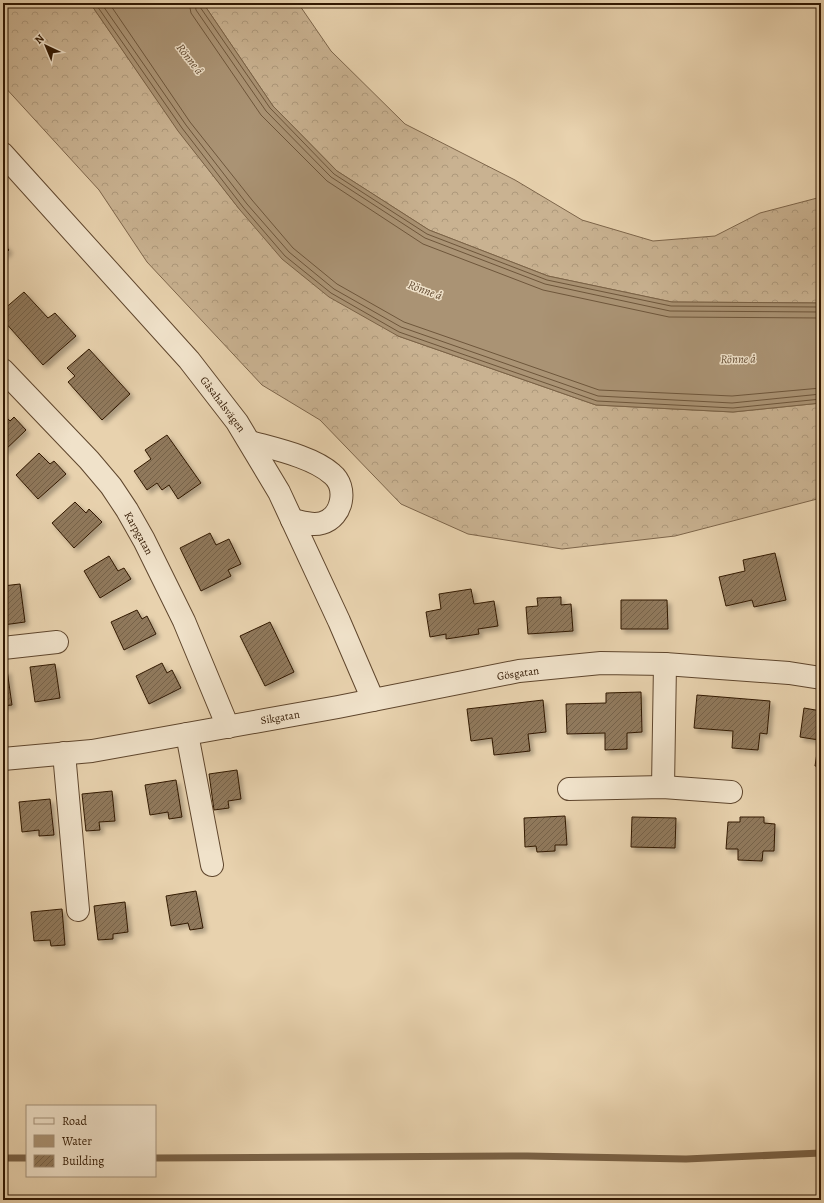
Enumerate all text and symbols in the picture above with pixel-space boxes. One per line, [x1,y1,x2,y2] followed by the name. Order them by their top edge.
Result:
[26,26,66,66] north arrow
[31,31,47,47] text: N
[173,40,207,78] water label: Rönne å
[406,276,445,304] water label: Rönne å
[720,351,756,367] water label: Rönne å
[197,373,249,435] street label: Gåsahalsvägen
[121,509,157,558] street label: Karpgatan
[496,663,540,684] street label: Gösgatan
[259,707,301,728] street label: Sikgatan
[26,1105,156,1177] legend
[62,1113,88,1129] text: Road
[61,1133,92,1149] text: Water
[62,1153,104,1169] text: Building

